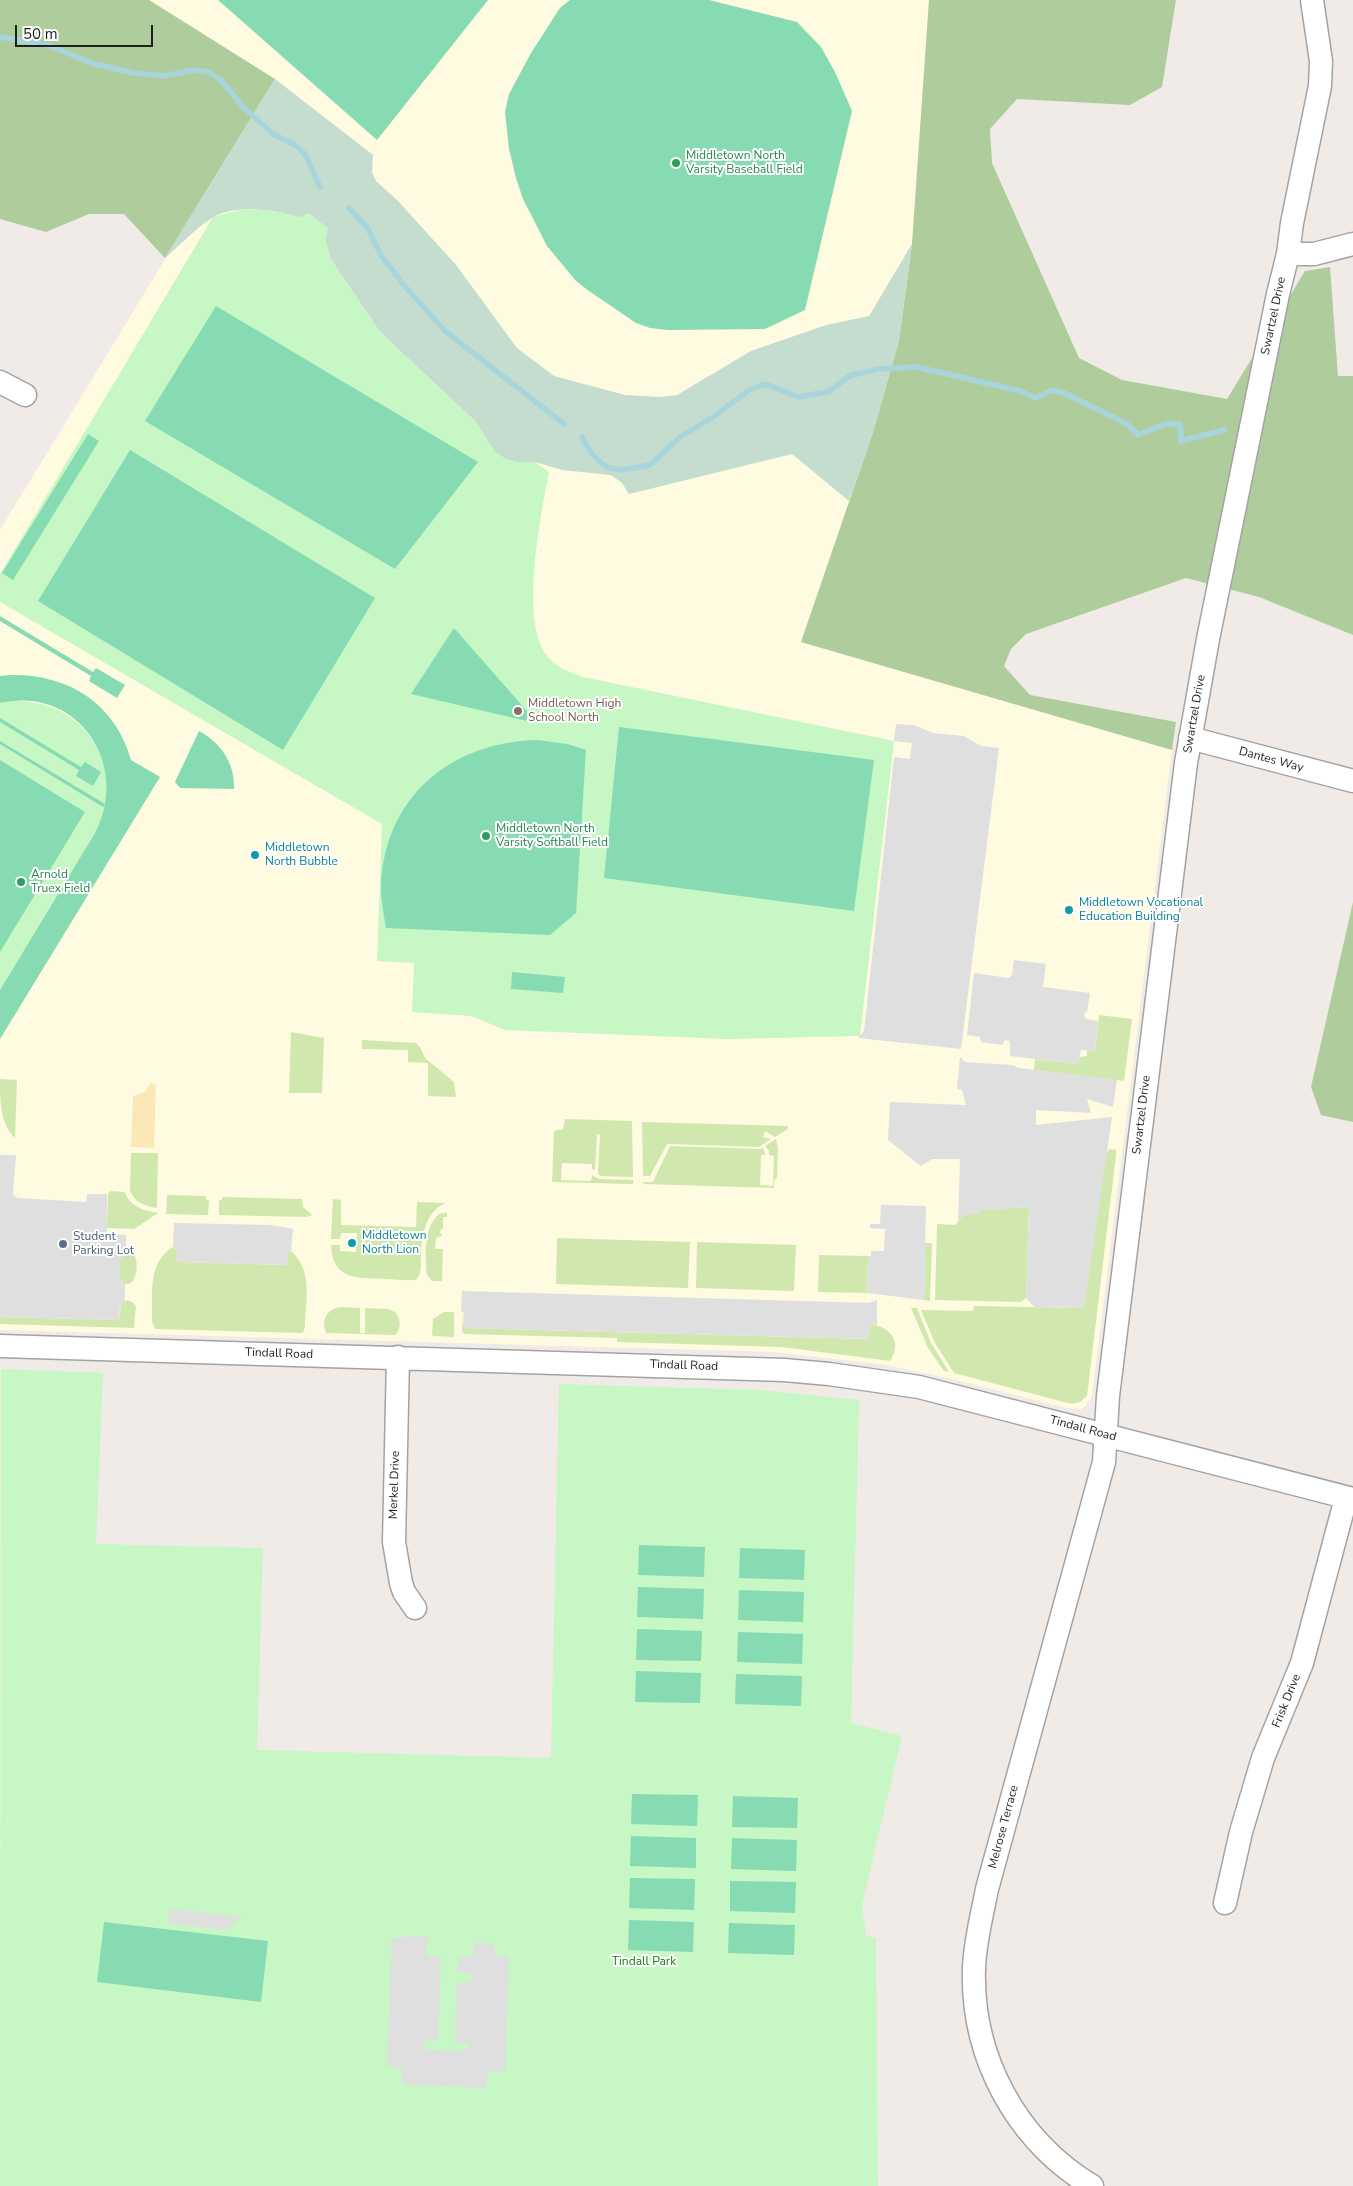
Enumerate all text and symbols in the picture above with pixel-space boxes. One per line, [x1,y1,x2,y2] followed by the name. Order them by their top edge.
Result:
[18,15,155,47] scale bar
[23,24,58,44] text: 50 m
[686,149,803,177] place label: Middletown North Varsity Baseball Field
[670,157,682,169] marker: Middletown North Varsity Baseball Field
[1259,276,1289,356] street label: Swartzel Drive
[1181,674,1209,754] street label: Swartzel Drive
[528,697,621,725] place label: Middletown High School North
[512,705,524,717] marker: Middletown High School North
[1237,744,1305,776] street label: Dantes Way
[496,822,608,850] place label: Middletown North Varsity Softball Field
[480,830,492,842] marker: Middletown North Varsity Softball Field
[265,841,338,869] place label: Middletown North Bubble
[249,849,261,861] marker: Middletown North Bubble
[31,868,90,896] place label: Arnold Truex Field
[15,876,27,888] marker: Arnold Truex Field
[1079,896,1203,924] place label: Middletown Vocational Education Building
[1063,904,1075,916] marker: Middletown Vocational Education Building
[1130,1075,1154,1155] street label: Swartzel Drive
[362,1229,427,1257] place label: Middletown North Lion
[73,1230,134,1258] place label: Student Parking Lot
[346,1237,358,1249] marker: Middletown North Lion
[57,1238,69,1250] marker: Student Parking Lot
[245,1346,313,1362] street label: Tindall Road
[650,1358,718,1374] street label: Tindall Road
[1048,1413,1118,1445] street label: Tindall Road
[387,1451,403,1519] street label: Merkel Drive
[1270,1672,1304,1730] street label: Frisk Drive
[986,1784,1022,1870] street label: Melrose Terrace
[612,1955,676,1969] park label: Tindall Park

